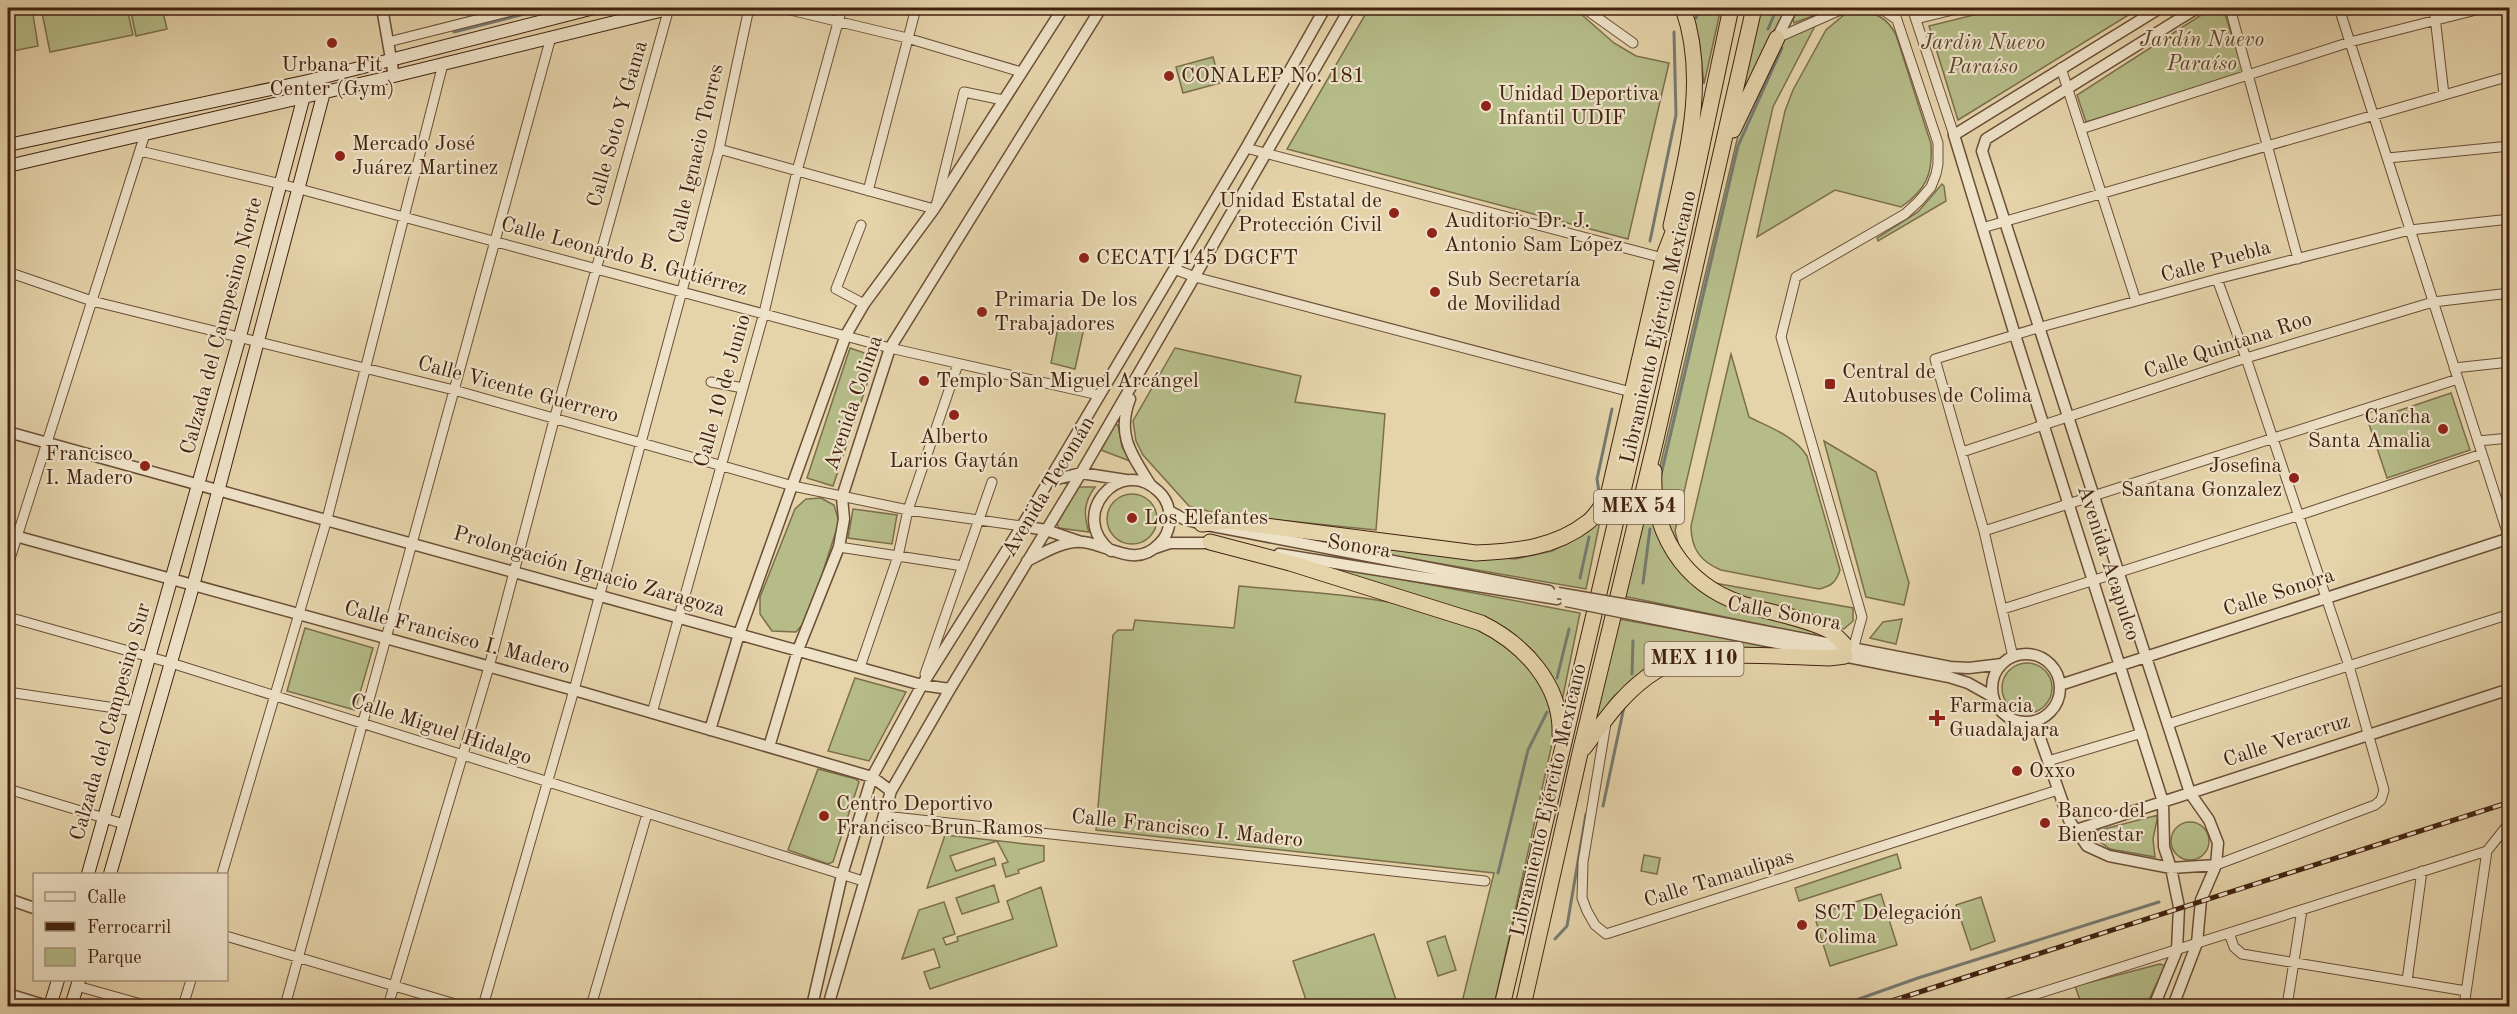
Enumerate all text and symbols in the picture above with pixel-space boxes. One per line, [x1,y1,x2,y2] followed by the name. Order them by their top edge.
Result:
[2140,30,2264,75] park label: Jardín Nuevo Paraíso
[1921,33,2045,78] park label: Jardin Nuevo Paraíso
[325,36,339,50] marker: Urbana Fit Center (Gym)
[584,38,652,210] street label: Calle Soto Y Gama
[269,55,395,100] place label: Urbana Fit Center (Gym)
[666,62,728,246] street label: Calle Ignacio Torres
[1181,66,1365,87] place label: CONALEP No. 181
[1162,69,1176,83] marker: CONALEP No. 181
[1498,84,1659,129] place label: Unidad Deportiva Infantil UDIF
[1479,99,1493,113] marker: Unidad Deportiva Infantil UDIF
[352,134,498,179] place label: Mercado José Juárez Martinez
[333,149,347,163] marker: Mercado José Juárez Martinez
[1617,188,1701,466] street label: Libramiento Ejército Mexicano
[1219,191,1382,236] place label: Unidad Estatal de Protección Civil
[178,195,266,457] street label: Calzada del Campesino Norte
[1387,206,1401,220] marker: Unidad Estatal de Protección Civil
[1444,211,1623,256] place label: Auditorio Dr. J. Antonio Sam López
[498,214,750,300] street label: Calle Leonardo B. Gutiérrez
[1425,226,1439,240] marker: Auditorio Dr. J. Antonio Sam López
[2159,237,2273,287] street label: Calle Puebla
[1096,248,1298,269] place label: CECATI 145 DGCFT
[1077,251,1091,265] marker: CECATI 145 DGCFT
[1447,270,1580,315] place label: Sub Secretaría de Movilidad
[1428,285,1442,299] marker: Sub Secretaría de Movilidad
[994,290,1137,335] place label: Primaria De los Trabajadores
[975,305,989,319] marker: Primaria De los Trabajadores
[2141,309,2315,383] street label: Calle Quintana Roo
[691,312,755,470] street label: Calle 10 de Junio
[821,333,887,473] street label: Avenida Colima
[415,353,621,427] street label: Calle Vicente Guerrero
[1842,362,2032,407] place label: Central de Autobuses de Colima
[936,371,1199,392] place label: Templo San Miguel Arcángel
[917,374,931,388] marker: Templo San Miguel Arcángel
[1823,377,1837,391] marker: Central de Autobuses de Colima
[2308,407,2431,452] place label: Cancha Santa Amalia
[947,408,961,422] marker: Alberto Larios Gaytán
[999,413,1099,561] street label: Avenida Tecomán
[2436,422,2450,436] marker: Cancha Santa Amalia
[889,427,1019,472] place label: Alberto Larios Gaytán
[45,444,133,489] place label: Francisco I. Madero
[2121,456,2282,501] place label: Josefina Santana Gonzalez
[138,459,152,473] marker: Francisco I. Madero
[2287,471,2301,485] marker: Josefina Santana Gonzalez
[2073,483,2143,643] street label: Avenida Acapulco
[1594,490,1684,524] road number: MEX 54
[1144,508,1268,529] place label: Los Elefantes
[1125,511,1139,525] marker: Los Elefantes
[451,523,727,621] street label: Prolongación Ignacio Zaragoza
[1326,532,1392,562] street label: Sonora
[2221,565,2337,621] street label: Calle Sonora
[1725,594,1843,634] street label: Calle Sonora
[342,598,572,678] street label: Calle Francisco I. Madero
[67,600,155,843] street label: Calzada del Campesino Sur
[1644,642,1744,676] road number: MEX 110
[1507,661,1591,939] street label: Libramiento Ejército Mexicano
[348,691,534,769] street label: Calle Miguel Hidalgo
[1949,696,2059,741] place label: Farmacia Guadalajara
[1930,711,1944,725] marker: Farmacia Guadalajara
[2221,711,2353,771] street label: Calle Veracruz
[2029,761,2075,782] place label: Oxxo
[2010,764,2024,778] marker: Oxxo
[836,794,1043,839] place label: Centro Deportivo Francisco Brun Ramos
[2057,801,2145,846] place label: Banco del Bienestar
[1070,806,1304,852] street label: Calle Francisco I. Madero
[817,809,831,823] marker: Centro Deportivo Francisco Brun Ramos
[2038,816,2052,830] marker: Banco del Bienestar
[1642,846,1796,912] street label: Calle Tamaulipas
[33,873,228,981] legend
[87,889,126,907] text: Calle
[1814,903,1962,948] place label: SCT Delegación Colima
[1795,918,1809,932] marker: SCT Delegación Colima
[87,919,171,937] text: Ferrocarril
[87,949,142,967] text: Parque

